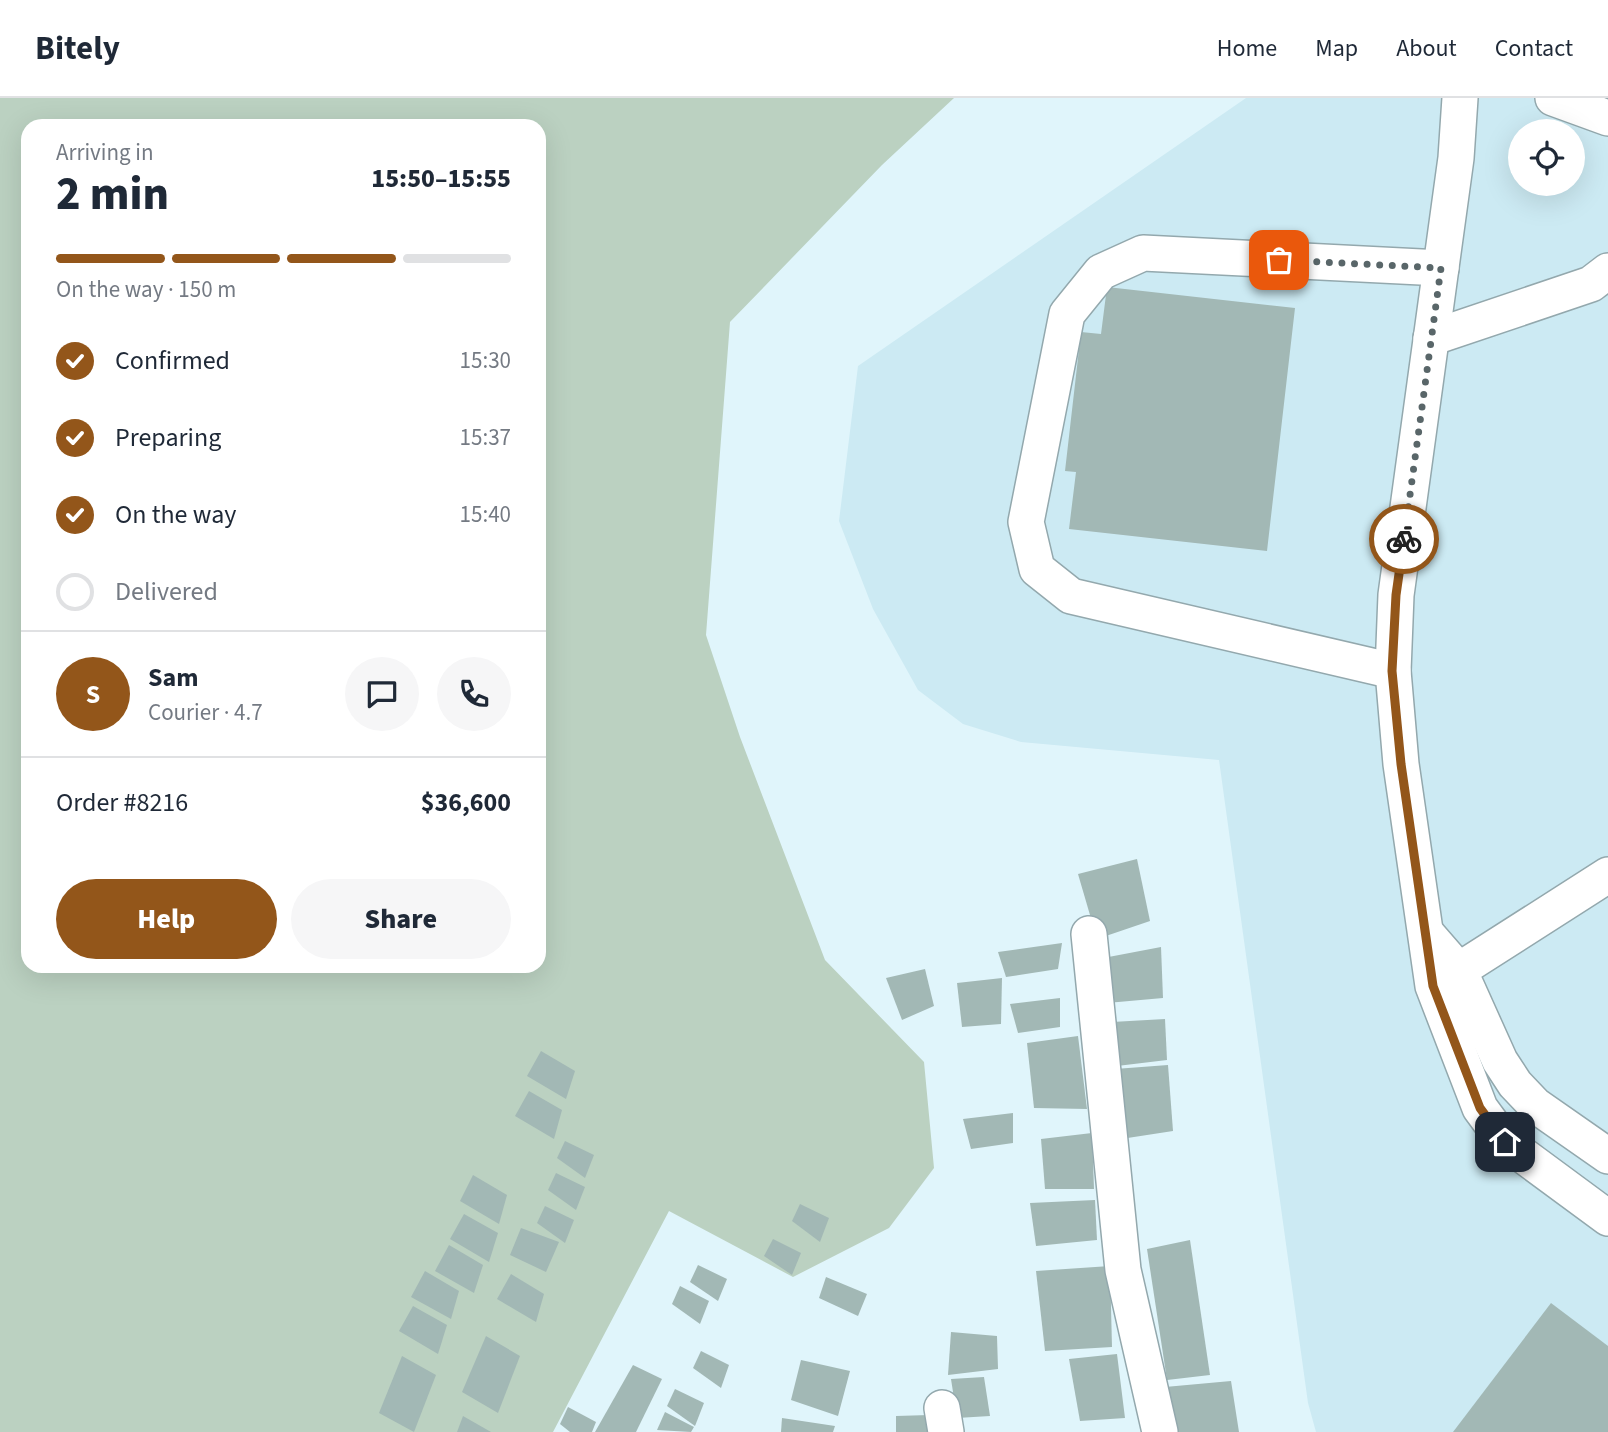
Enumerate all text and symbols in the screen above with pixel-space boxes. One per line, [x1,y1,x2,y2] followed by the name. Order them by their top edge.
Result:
[35,25,120,72] text: Bitely
[1217,31,1277,66] text: Home
[1315,31,1358,66] text: Map
[1396,31,1457,66] text: About
[1495,31,1573,66] text: Contact
[1508,119,1585,196] map controls
[1508,119,1585,196] button: locate
[56,136,154,169] text: Arriving in
[371,160,511,197] text: 15:50–15:55
[56,162,169,227] text: 2 min
[1249,230,1309,290] pin
[1260,241,1298,279] icon: bag
[56,273,236,306] text: On the way · 150 m
[56,342,94,380] icon: check
[115,342,230,379] text: Confirmed
[460,344,511,377] text: 15:30
[56,419,94,457] icon: check
[115,419,221,456] text: Preparing
[460,421,511,454] text: 15:37
[56,496,94,534] icon: check
[115,496,236,533] text: On the way
[460,498,511,531] text: 15:40
[1369,504,1439,574] courier
[1385,520,1423,558] icon: bike
[115,573,218,610] text: Delivered
[345,657,419,731] button: chat
[437,657,511,731] button: phone
[148,659,198,696] text: Sam
[86,676,100,713] text: S
[148,696,263,729] text: Courier · 4.7
[56,784,188,821] text: Order #8216
[421,784,511,821] text: $36,600
[56,879,277,959] button: Help
[291,879,511,959] button: Share
[1475,1112,1535,1172] pin
[1486,1123,1524,1161] icon: home

